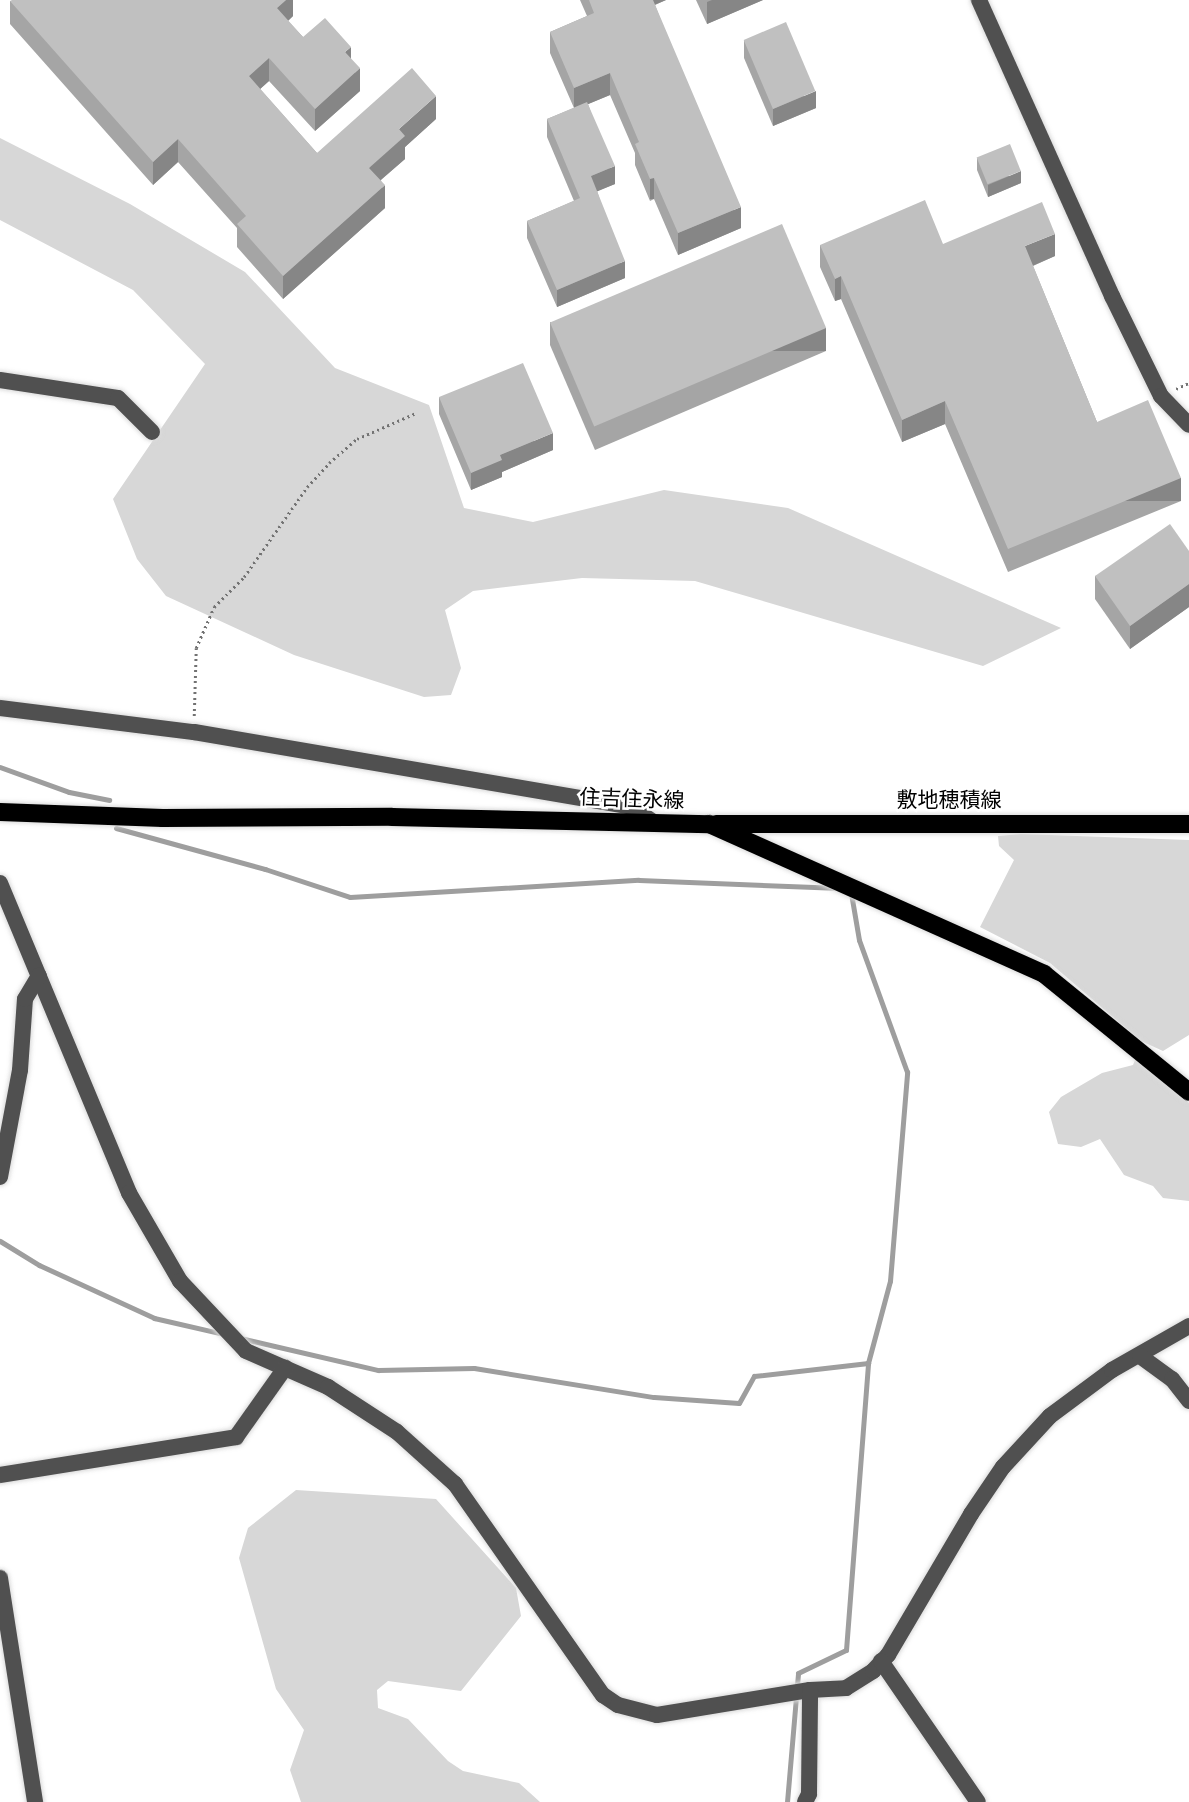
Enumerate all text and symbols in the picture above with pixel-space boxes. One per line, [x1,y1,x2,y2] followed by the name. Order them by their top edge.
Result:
[579,785,685,813] street label: 住吉住永線
[897,787,1001,813] street label: 敷地穂積線

